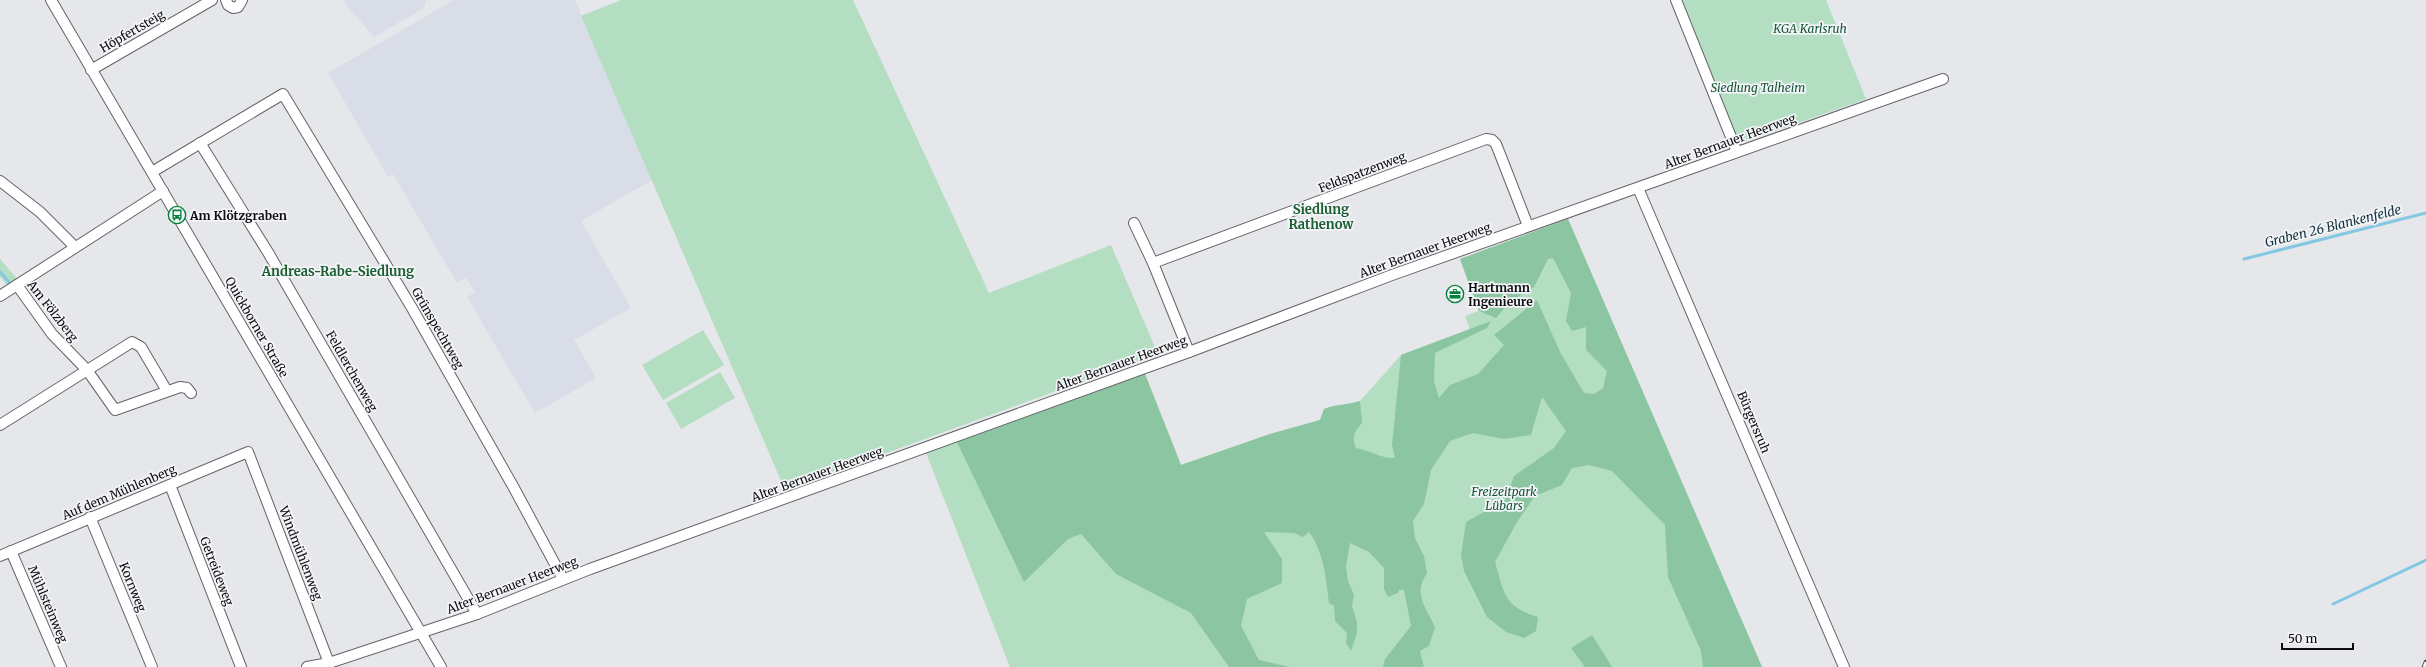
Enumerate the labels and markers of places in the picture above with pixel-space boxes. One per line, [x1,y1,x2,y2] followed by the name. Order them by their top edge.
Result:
[167,205,187,225] bus stop icon: Am Klötzgraben
[189,208,287,223] place label: Am Klötzgraben
[1468,280,1533,309] place label: Hartmann Ingenieure
[1445,284,1465,304] office icon: Hartmann Ingenieure

